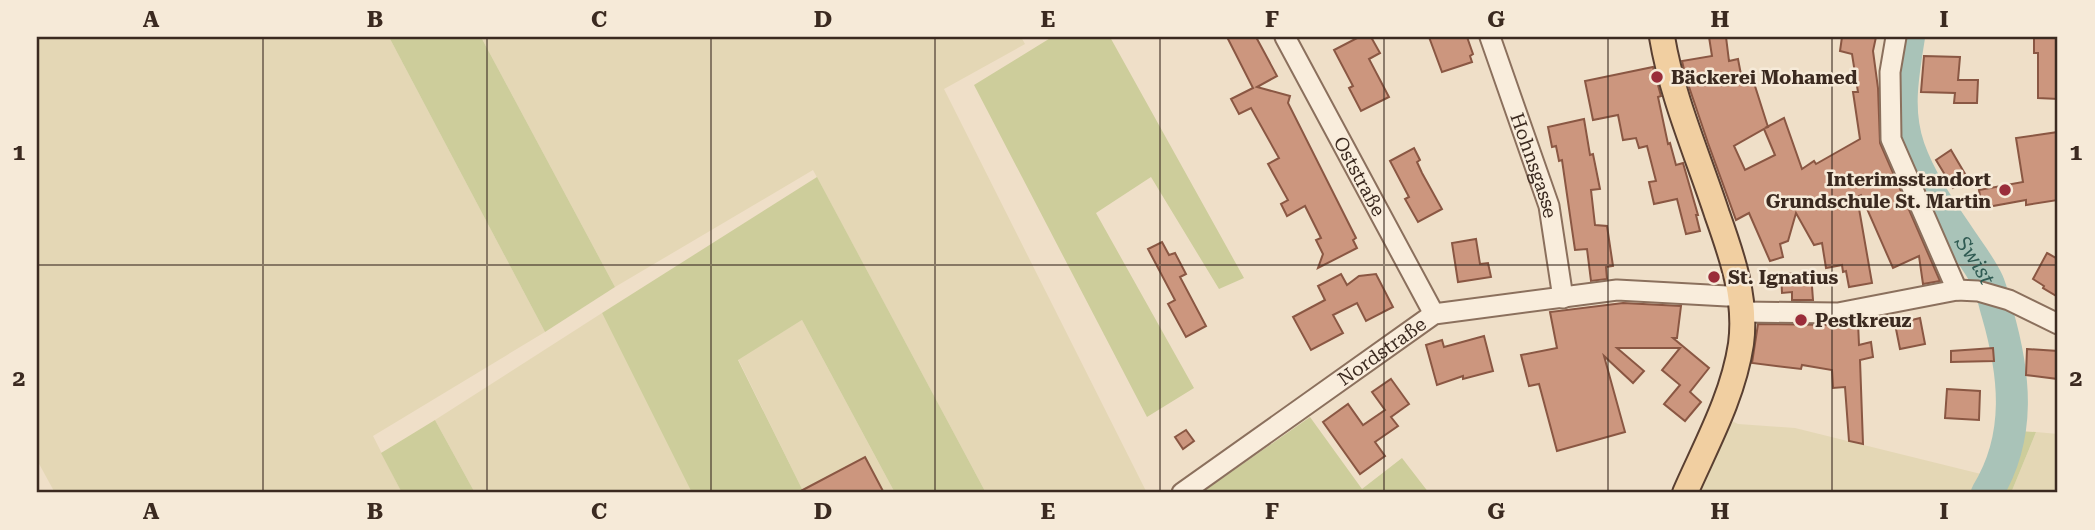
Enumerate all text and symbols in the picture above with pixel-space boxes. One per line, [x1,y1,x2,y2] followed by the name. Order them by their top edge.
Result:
[143,6,160,33] text: A
[367,6,383,33] text: B
[591,6,607,33] text: C
[814,6,832,33] text: D
[1041,6,1055,33] text: E
[1265,6,1279,33] text: F
[1487,6,1505,33] text: G
[1711,6,1730,33] text: H
[1939,6,1949,33] text: I
[1671,66,1858,89] place label: Bäckerei Mohamed
[1649,69,1665,85] marker: Bäckerei Mohamed
[1506,110,1562,220] street label: Hohnsgasse
[1329,132,1391,220] street label: Oststraße
[13,139,26,166] text: 1
[2070,139,2083,166] text: 1
[1766,168,1991,213] place label: Interimsstandort Grundschule St. Martin
[1997,182,2013,198] marker: Interimsstandort Grundschule St. Martin
[1950,231,2000,289] water label: Swist
[1728,266,1838,289] place label: St. Ignatius
[1706,269,1722,285] marker: St. Ignatius
[1815,309,1912,332] place label: Pestkreuz
[1333,312,1430,390] street label: Nordstraße
[1793,312,1809,328] marker: Pestkreuz
[13,365,25,392] text: 2
[2070,365,2082,392] text: 2
[143,498,160,525] text: A
[367,498,383,525] text: B
[591,498,607,525] text: C
[814,498,832,525] text: D
[1041,498,1055,525] text: E
[1265,498,1279,525] text: F
[1487,498,1505,525] text: G
[1711,498,1730,525] text: H
[1939,498,1949,525] text: I

